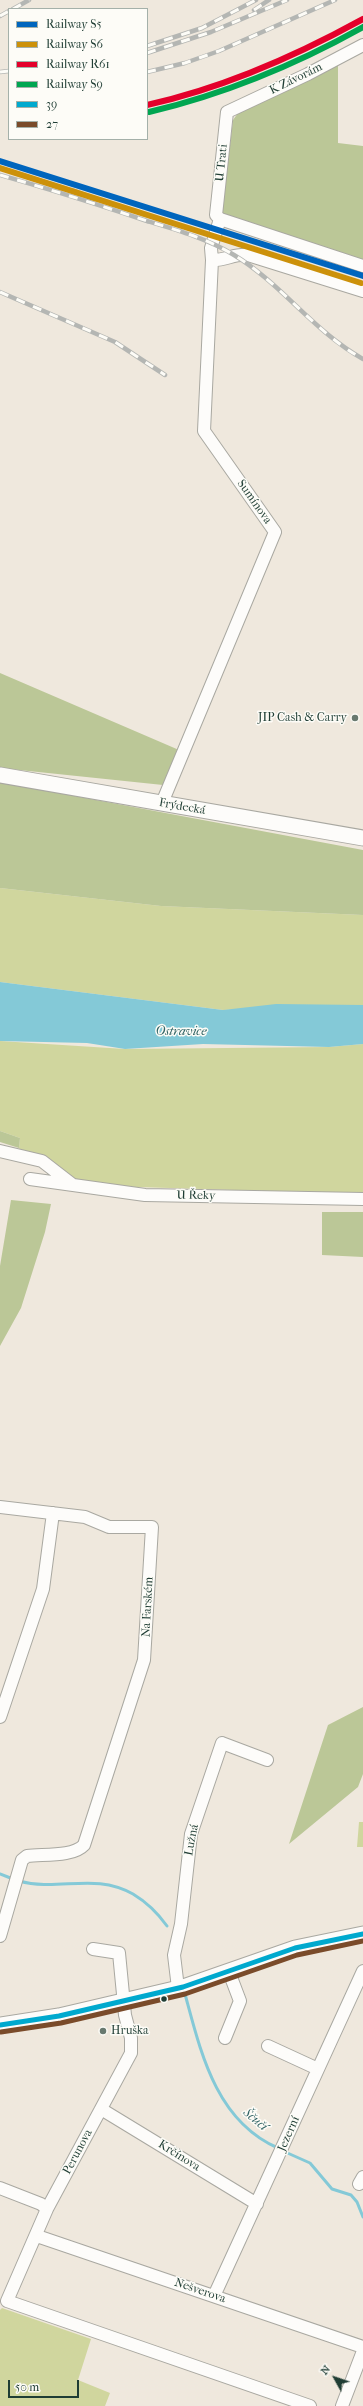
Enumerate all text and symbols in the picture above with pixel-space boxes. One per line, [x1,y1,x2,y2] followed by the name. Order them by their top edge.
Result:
[8,8,148,140] legend
[46,17,102,31] text: Railway S5
[46,37,103,51] text: Railway S6
[46,57,110,71] text: Railway R61
[267,60,325,98] street label: K Závorám
[46,77,103,91] text: Railway S9
[46,97,57,111] text: 39
[46,117,58,131] text: 27
[213,144,231,182] street label: U Trati
[234,477,274,527] street label: Sumínova
[258,711,347,725] place label: JIP Cash & Carry
[350,713,360,723] marker: JIP Cash & Carry
[158,796,206,818] street label: Frýdecká
[156,1024,206,1040] water label: Ostravice
[176,1188,216,1204] street label: U Řeky
[139,1577,157,1637] street label: Na Farském
[182,1823,202,1857] street label: Lužná
[159,1994,169,2004] unlabelled marker
[111,2024,149,2038] place label: Hruška
[98,2026,108,2036] marker: Hruška
[240,2105,270,2135] water label: Ščučí
[275,2114,303,2154] street label: Jezerní
[60,2127,96,2177] street label: Perunova
[155,2137,203,2175] street label: Krčínova
[172,2276,228,2306] street label: Nešverova
[315,2358,355,2398] north arrow
[318,2363,333,2377] text: N
[10,2372,81,2398] scale bar
[15,2380,39,2394] text: 50 m

